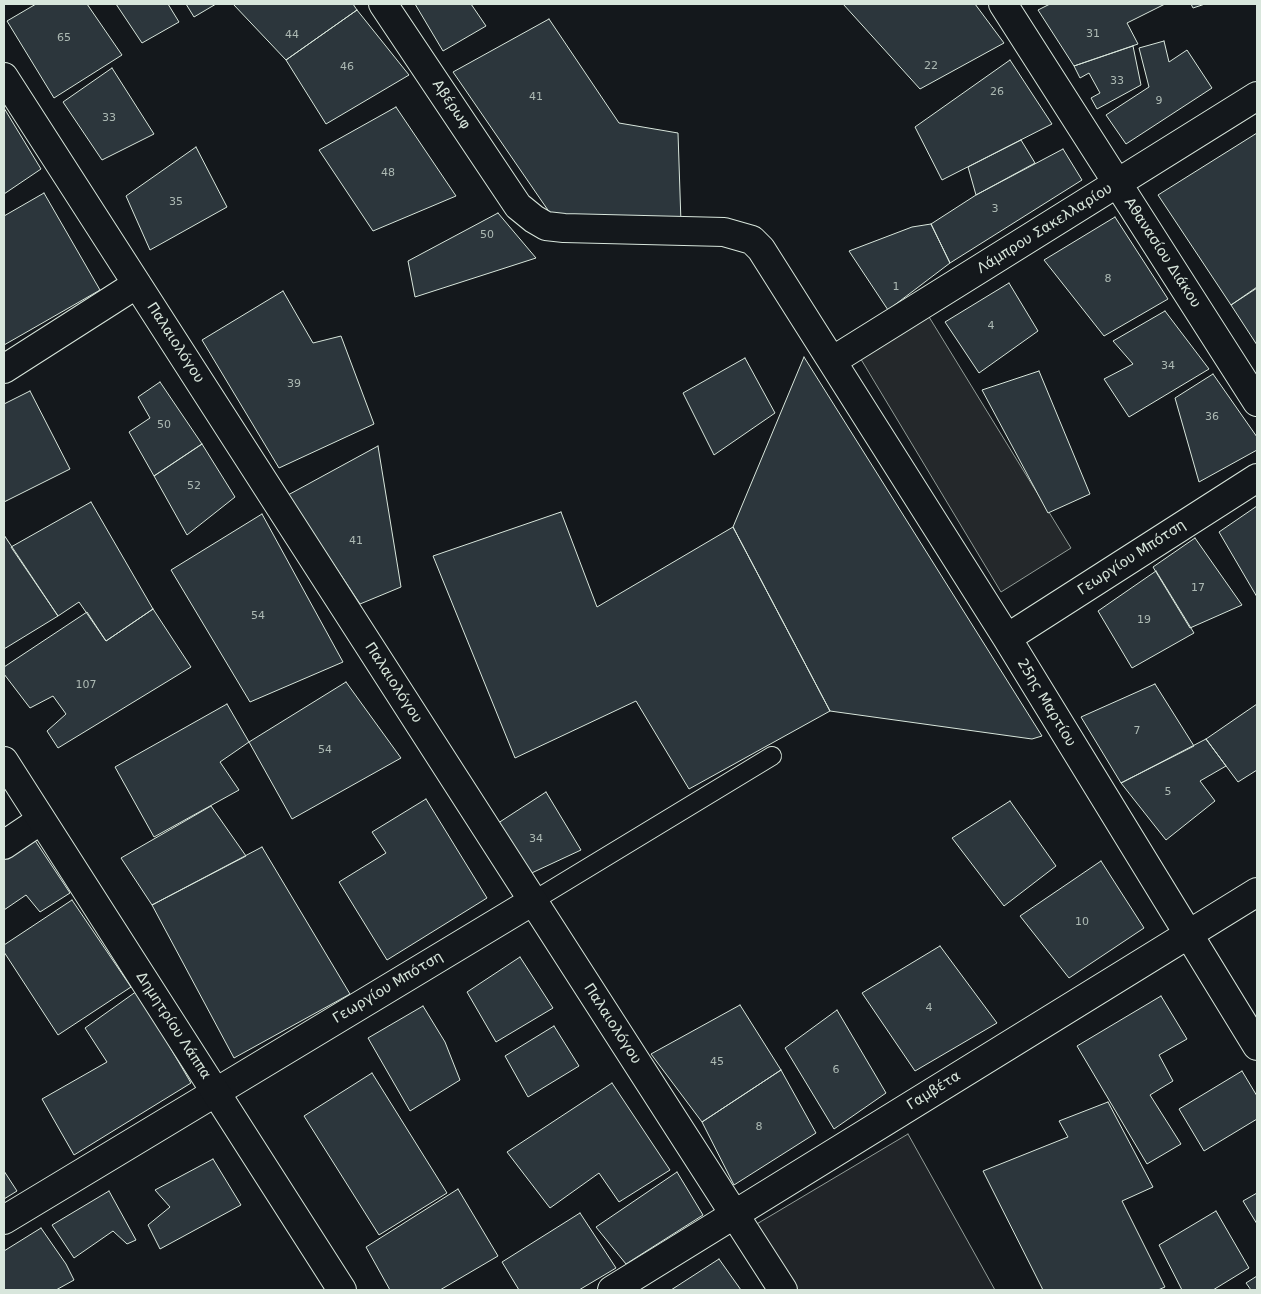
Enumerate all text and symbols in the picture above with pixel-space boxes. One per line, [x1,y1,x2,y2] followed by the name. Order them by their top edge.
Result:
[1086,27,1100,41] house number: 31
[285,28,299,42] house number: 44
[57,31,71,45] house number: 65
[924,59,938,73] house number: 22
[340,60,354,74] house number: 46
[1110,74,1124,88] house number: 33
[428,77,474,133] street label: Αβέρωφ
[990,85,1004,99] house number: 26
[529,90,543,104] house number: 41
[1156,94,1162,108] house number: 9
[102,111,116,125] house number: 33
[381,166,395,180] house number: 48
[974,181,1116,277] street label: Λάμπρου Σακελλαρίου
[169,195,183,209] house number: 35
[1120,195,1204,311] street label: Αθανασίου Διάκου
[992,202,998,216] house number: 3
[480,228,494,242] house number: 50
[1105,272,1111,286] house number: 8
[893,280,899,294] house number: 1
[143,300,207,386] street label: Παλαιολόγου
[988,319,994,333] house number: 4
[1161,359,1175,373] house number: 34
[287,377,301,391] house number: 39
[1205,410,1219,424] house number: 36
[157,418,171,432] house number: 50
[187,479,201,493] house number: 52
[1075,517,1189,599] street label: Γεωργίου Μπότση
[349,534,363,548] house number: 41
[1191,581,1205,595] house number: 17
[251,609,265,623] house number: 54
[1137,613,1151,627] house number: 19
[361,640,425,726] street label: Παλαιολόγου
[1013,656,1079,750] street label: 25ης Μαρτίου
[76,678,96,692] house number: 107
[1134,724,1140,738] house number: 7
[318,743,332,757] house number: 54
[1165,785,1171,799] house number: 5
[529,832,543,846] house number: 34
[1075,915,1089,929] house number: 10
[330,949,446,1027] street label: Γεωργίου Μπότση
[132,969,214,1083] street label: Δημητρίου Λάππα
[580,981,644,1067] street label: Παλαιολόγου
[926,1001,932,1015] house number: 4
[710,1055,724,1069] house number: 45
[833,1063,839,1077] house number: 6
[904,1068,964,1114] street label: Γαμβέτα
[756,1120,762,1134] house number: 8

